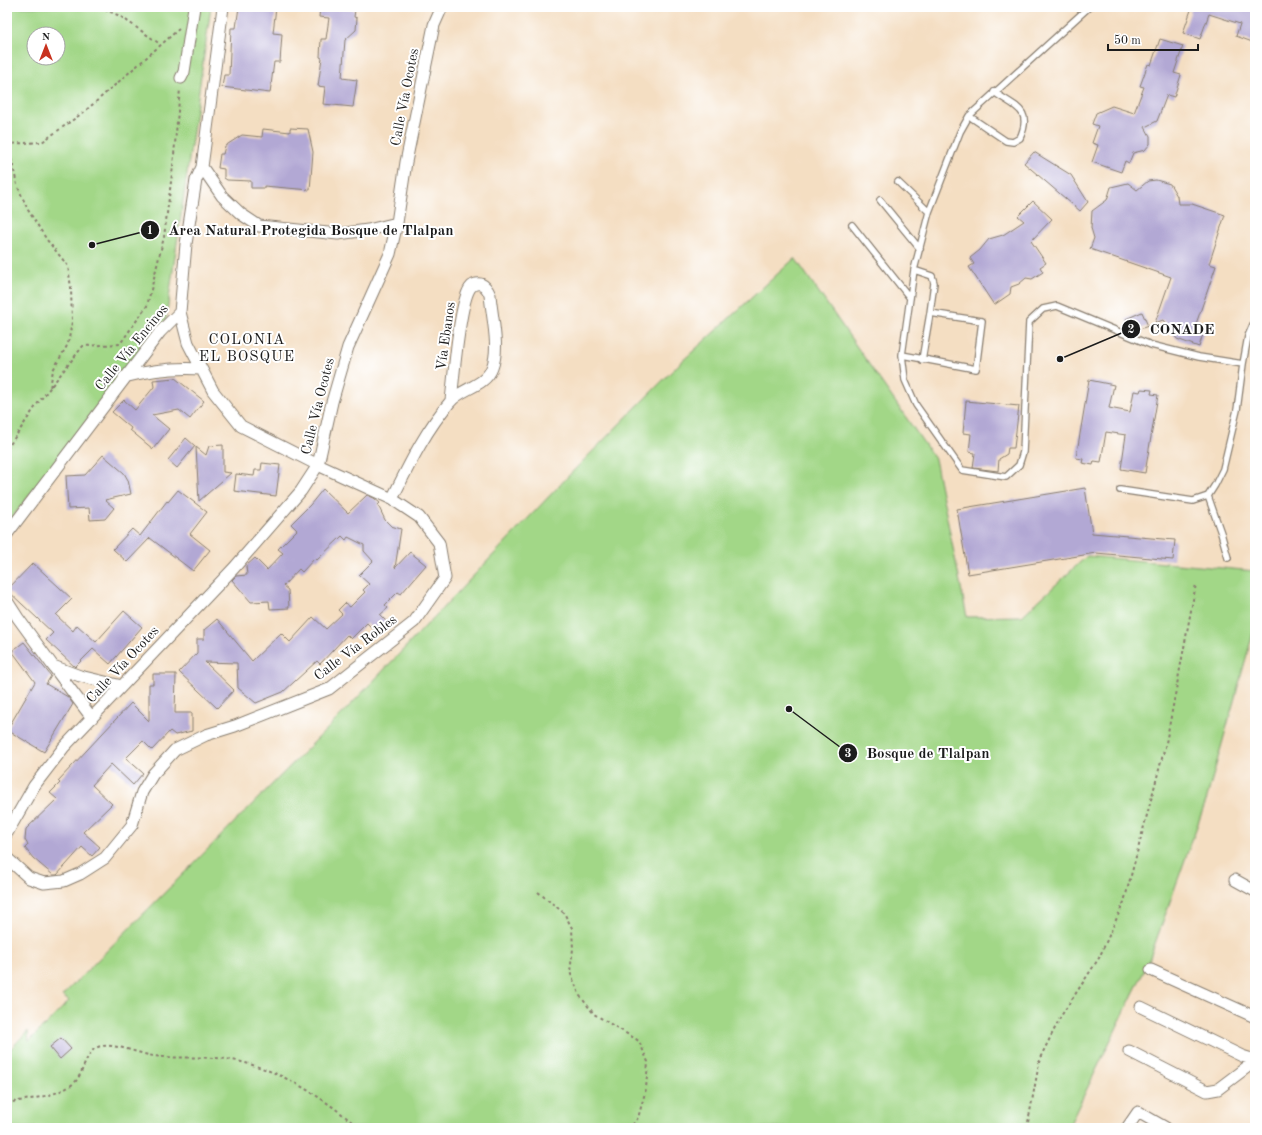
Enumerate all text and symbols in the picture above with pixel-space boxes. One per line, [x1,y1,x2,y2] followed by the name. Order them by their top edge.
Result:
[26,26,66,66] north arrow
[1108,26,1198,52] scale bar
[42,32,51,43] text: N
[1114,34,1141,47] text: 50 m
[389,47,421,147] street label: Calle Vía Ocotes
[140,216,462,243] callout: Área Natural Protegida Bosque de Tlalpan
[168,221,454,239] text: Área Natural Protegida Bosque de Tlalpan
[147,225,153,237] text: 1
[434,301,458,371] street label: Vía Ebanos
[93,302,171,394] street label: Calle Vía Encinos
[1121,316,1222,343] callout: CONADE
[1150,323,1214,338] text: CONADE
[1128,324,1135,336] text: 2
[199,333,295,365] district label: COLONIA EL BOSQUE
[299,356,337,456] street label: Calle Vía Ocotes
[312,612,400,683] street label: Calle Vía Robles
[84,624,162,706] street label: Calle Vía Ocotes
[838,739,997,766] callout: Bosque de Tlalpan
[866,747,990,762] text: Bosque de Tlalpan
[845,748,852,760] text: 3

